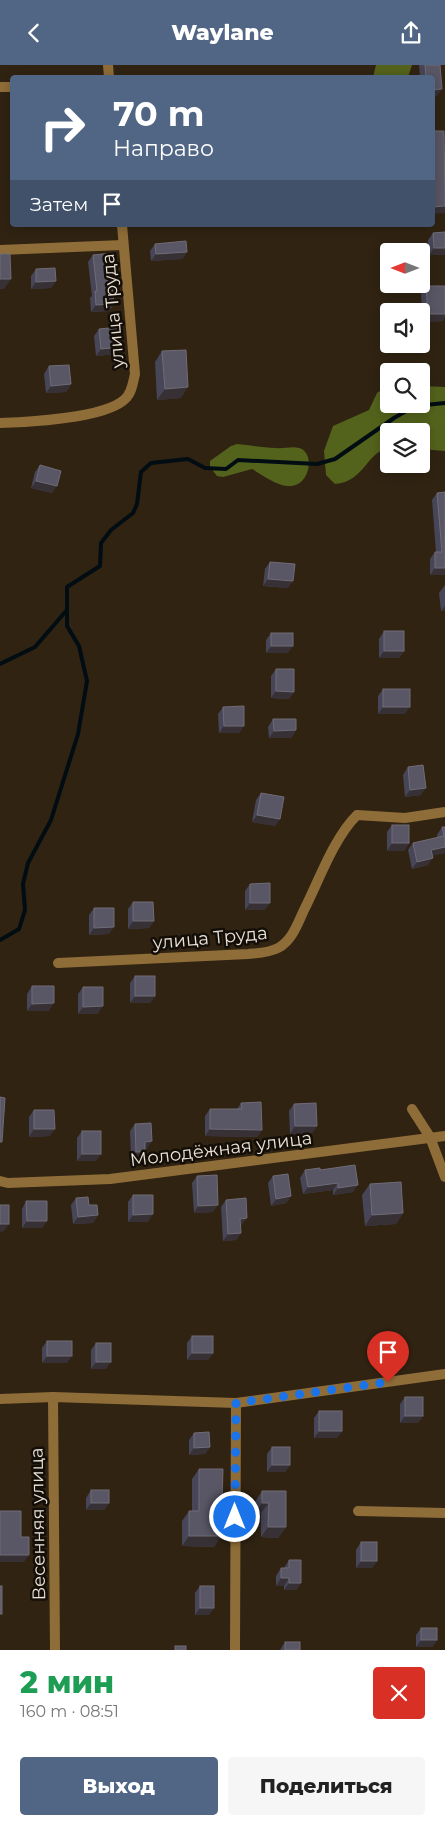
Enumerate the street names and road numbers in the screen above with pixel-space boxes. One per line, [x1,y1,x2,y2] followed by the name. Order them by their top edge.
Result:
[97,253,129,370] street label: улица Труда
[151,922,268,954] street label: улица Труда
[129,1127,313,1171] street label: Молодёжная улица
[26,1447,50,1601] street label: Весенняя улица

